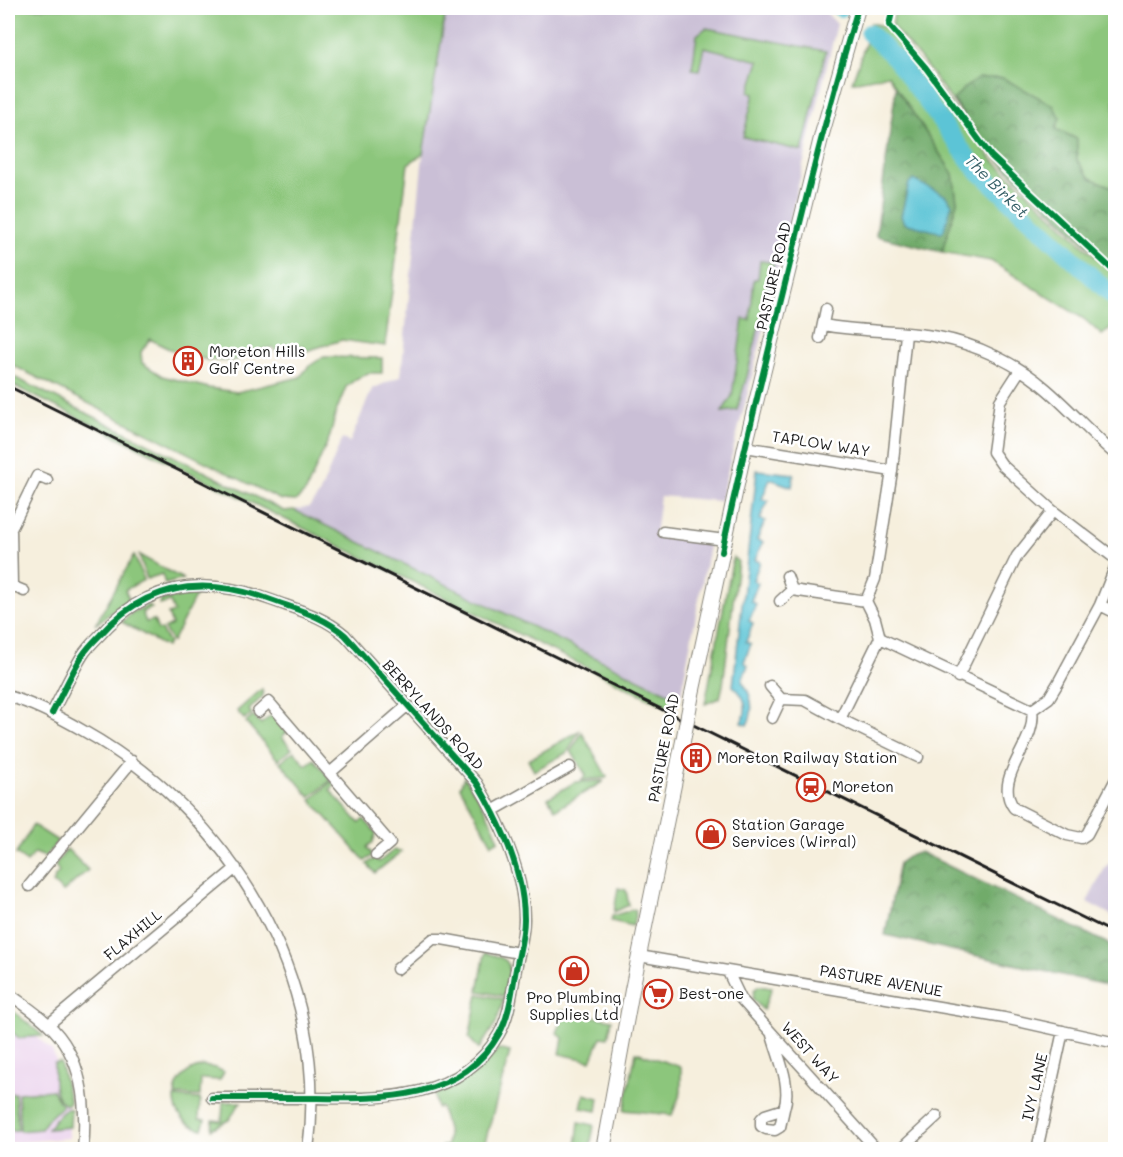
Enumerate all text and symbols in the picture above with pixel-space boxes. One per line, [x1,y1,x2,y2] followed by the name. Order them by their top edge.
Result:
[961,149,1034,222] water label: The Birket
[751,220,795,332] street label: PASTURE ROAD
[209,341,305,378] place label: Moreton Hills Golf Centre
[172,345,204,377] building icon: Moreton Hills Golf Centre
[771,425,872,461] street label: TAPLOW WAY
[379,655,489,774] street label: BERRYLANDS ROAD
[643,692,683,804] street label: PASTURE ROAD
[680,742,712,774] building icon: Moreton Railway Station
[717,747,897,767] place label: Moreton Railway Station
[795,771,827,803] station icon: Moreton
[832,776,893,796] place label: Moreton
[732,814,856,851] place label: Station Garage Services (Wirral)
[695,818,727,850] shop icon: Station Garage Services (Wirral)
[99,904,166,964] street label: FLAXHILL
[558,955,590,987] shop icon: Pro Plumbing Supplies Ltd
[818,959,944,1001] street label: PASTURE AVENUE
[642,978,674,1010] supermarket icon: Best-one
[679,983,744,1003] place label: Best-one
[527,987,622,1024] place label: Pro Plumbing Supplies Ltd
[778,1017,844,1088] street label: WEST WAY
[1017,1051,1052,1123] street label: IVY LANE

